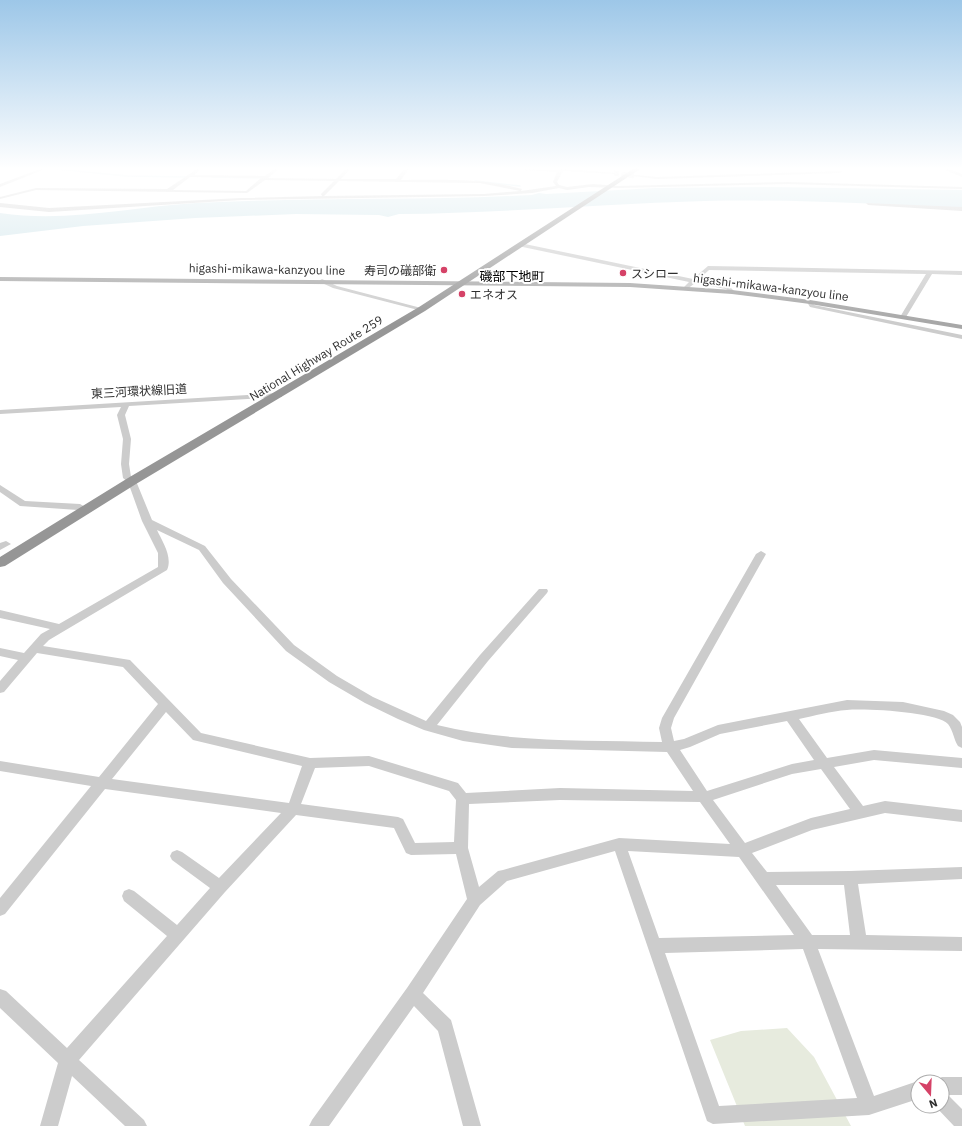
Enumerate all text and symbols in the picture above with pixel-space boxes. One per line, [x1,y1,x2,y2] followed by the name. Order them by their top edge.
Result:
[189,260,346,278] street label: higashi-mikawa-kanzyou line
[364,263,436,278] place label: 寿司の礒部衛
[439,265,449,275] marker: 寿司の礒部衛
[631,266,679,281] place label: スシロー
[479,268,545,285] district label: 磯部下地町
[618,268,628,278] marker: スシロー
[692,270,850,304] street label: higashi-mikawa-kanzyou line
[470,287,518,302] place label: エネオス
[457,289,467,299] marker: エネオス
[246,312,386,404] street label: National Highway Route 259
[91,381,187,401] street label: 東三河環状線旧道
[910,1074,950,1114] north arrow
[927,1096,939,1111] text: N

